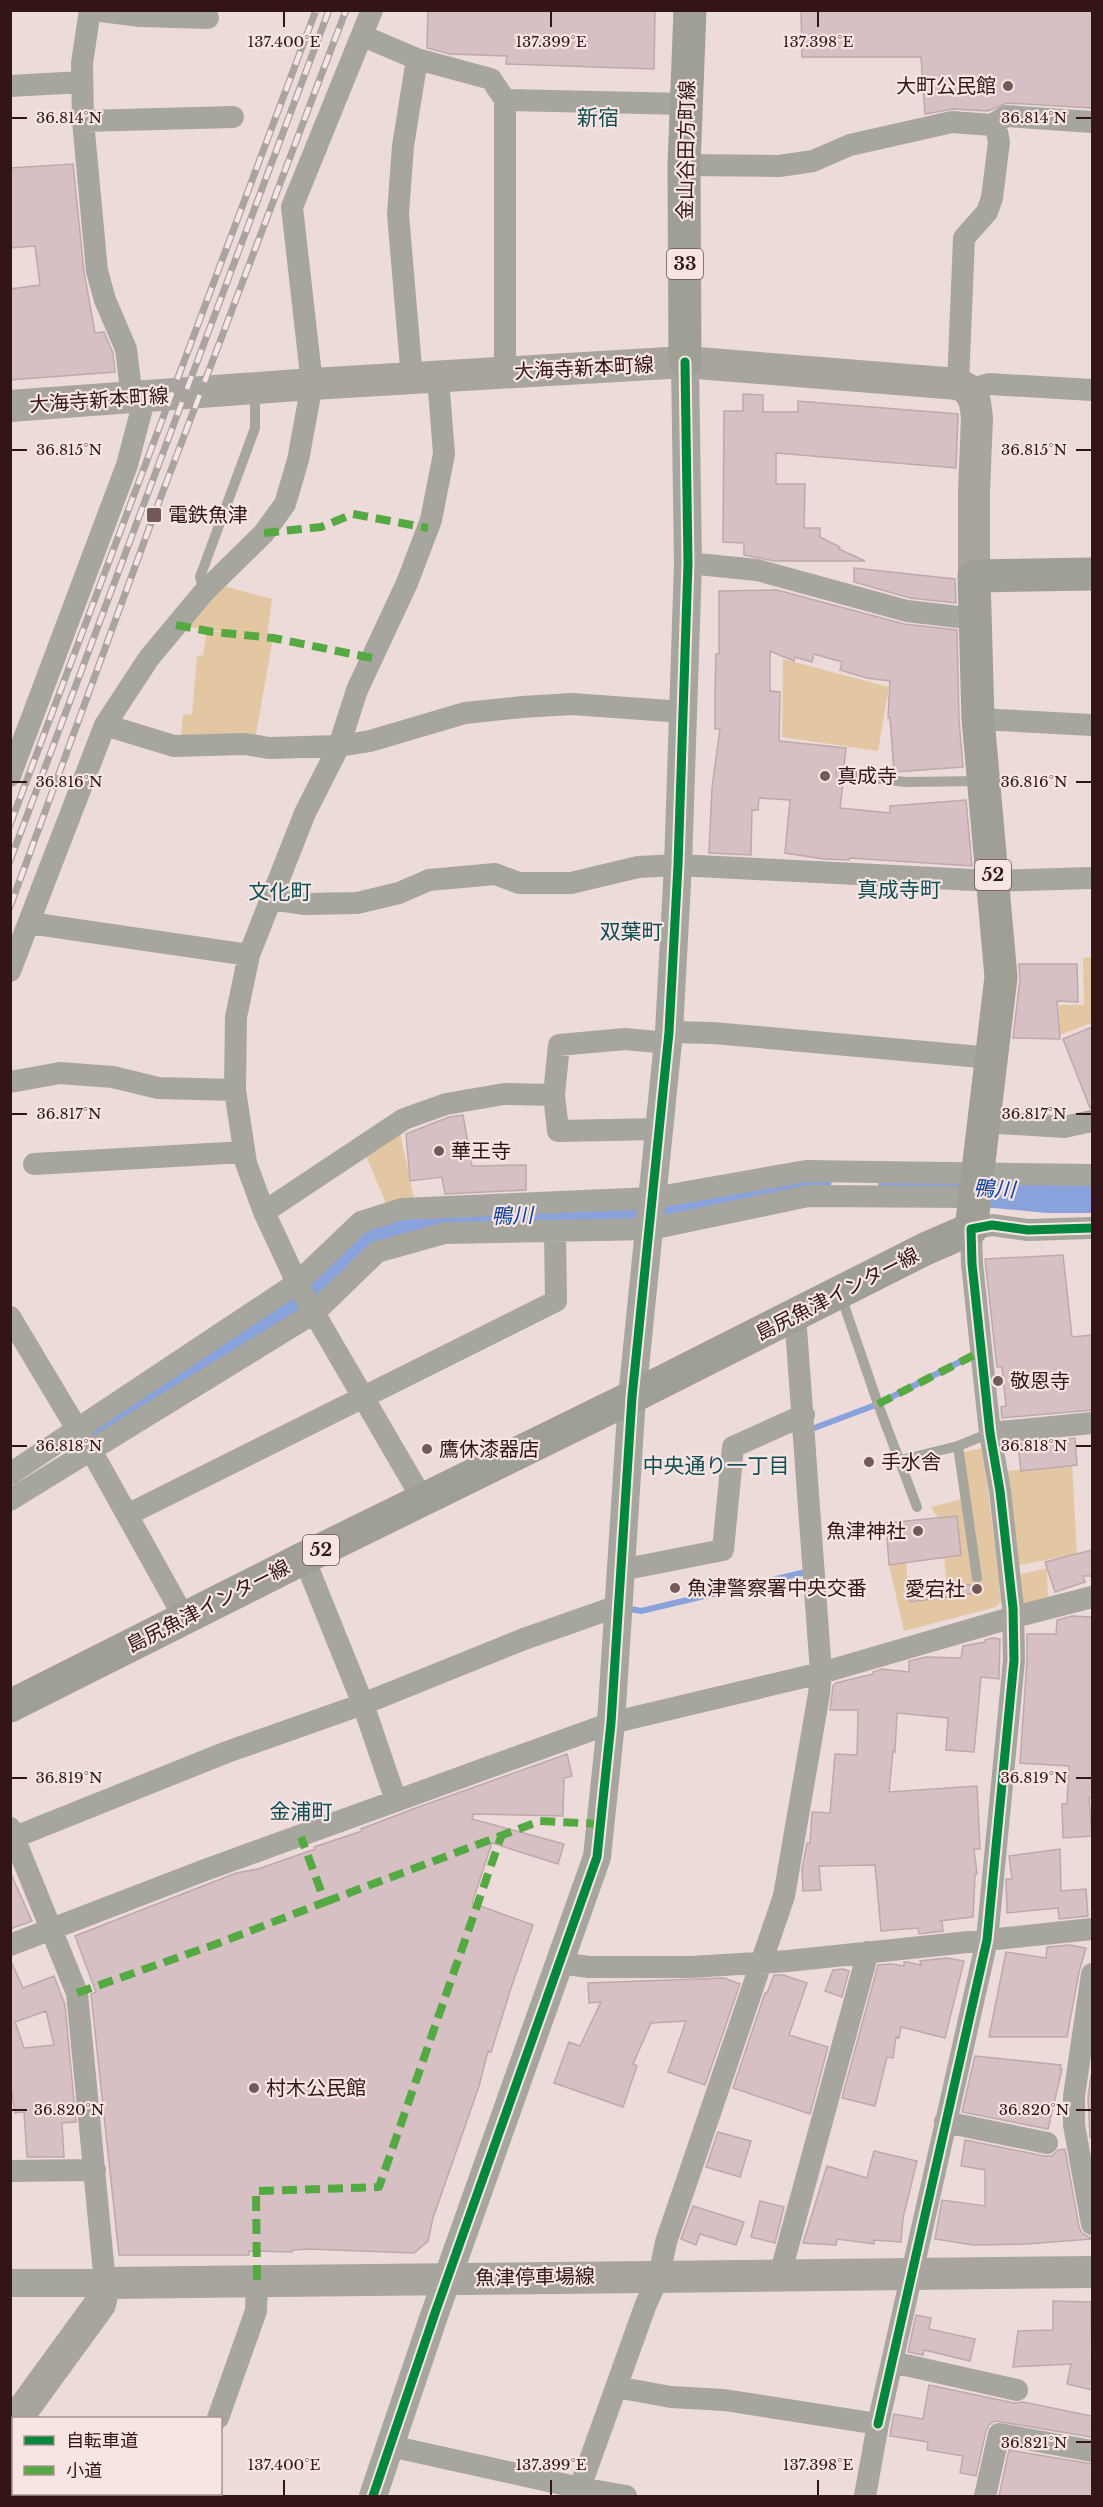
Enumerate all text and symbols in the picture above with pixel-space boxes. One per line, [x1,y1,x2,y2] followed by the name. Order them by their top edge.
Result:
[248,32,321,51] text: 137.400°E
[515,32,587,51] text: 137.399°E
[783,32,853,51] text: 137.398°E
[896,74,996,98] place label: 大町公民館
[1001,79,1015,93] marker: 大町公民館
[673,80,699,220] street label: 金山谷田方町線
[577,105,619,131] district label: 新宿
[36,108,102,127] text: 36.814°N
[1001,108,1067,127] text: 36.814°N
[667,249,703,279] road number: 33
[513,352,655,384] street label: 大海寺新本町線
[28,383,170,417] street label: 大海寺新本町線
[36,440,102,459] text: 36.815°N
[1001,440,1067,459] text: 36.815°N
[168,503,248,527] place label: 電鉄魚津
[145,506,163,524] marker: 電鉄魚津
[837,764,897,788] place label: 真成寺
[818,769,832,783] marker: 真成寺
[35,772,103,791] text: 36.816°N
[1000,772,1068,791] text: 36.816°N
[975,860,1011,890] road number: 52
[857,877,941,903] district label: 真成寺町
[249,879,312,905] district label: 文化町
[600,919,663,945] district label: 双葉町
[37,1104,101,1123] text: 36.817°N
[1002,1104,1066,1123] text: 36.817°N
[451,1139,511,1163] place label: 華王寺
[432,1144,446,1158] marker: 華王寺
[972,1175,1018,1203] water label: 鴨川
[491,1202,535,1230] water label: 鴨川
[751,1242,923,1346] street label: 島尻魚津インター線
[1010,1369,1070,1393] place label: 敬恩寺
[991,1374,1005,1388] marker: 敬恩寺
[36,1436,102,1455] text: 36.818°N
[1001,1436,1067,1455] text: 36.818°N
[439,1437,539,1461] place label: 鷹休漆器店
[420,1442,434,1456] marker: 鷹休漆器店
[881,1450,941,1474] place label: 手水舎
[643,1453,790,1479] district label: 中央通り一丁目
[862,1455,876,1469] marker: 手水舎
[826,1519,906,1543] place label: 魚津神社
[911,1524,925,1538] marker: 魚津神社
[303,1535,339,1565] road number: 52
[122,1554,294,1658] street label: 島尻魚津インター線
[687,1576,867,1600] place label: 魚津警察署中央交番
[905,1577,965,1601] place label: 愛宕社
[668,1581,682,1595] marker: 魚津警察署中央交番
[970,1582,984,1596] marker: 愛宕社
[35,1768,103,1787] text: 36.819°N
[1000,1768,1068,1787] text: 36.819°N
[270,1799,333,1825] district label: 金浦町
[266,2076,366,2100] place label: 村木公民館
[247,2081,261,2095] marker: 村木公民館
[34,2100,104,2119] text: 36.820°N
[999,2100,1069,2119] text: 36.820°N
[475,2264,595,2290] street label: 魚津停車場線
[12,2417,222,2495] legend
[66,2430,138,2452] text: 自転車道
[1001,2433,1067,2452] text: 36.821°N
[248,2455,321,2474] text: 137.400°E
[515,2455,587,2474] text: 137.399°E
[783,2455,853,2474] text: 137.398°E
[66,2460,102,2482] text: 小道

